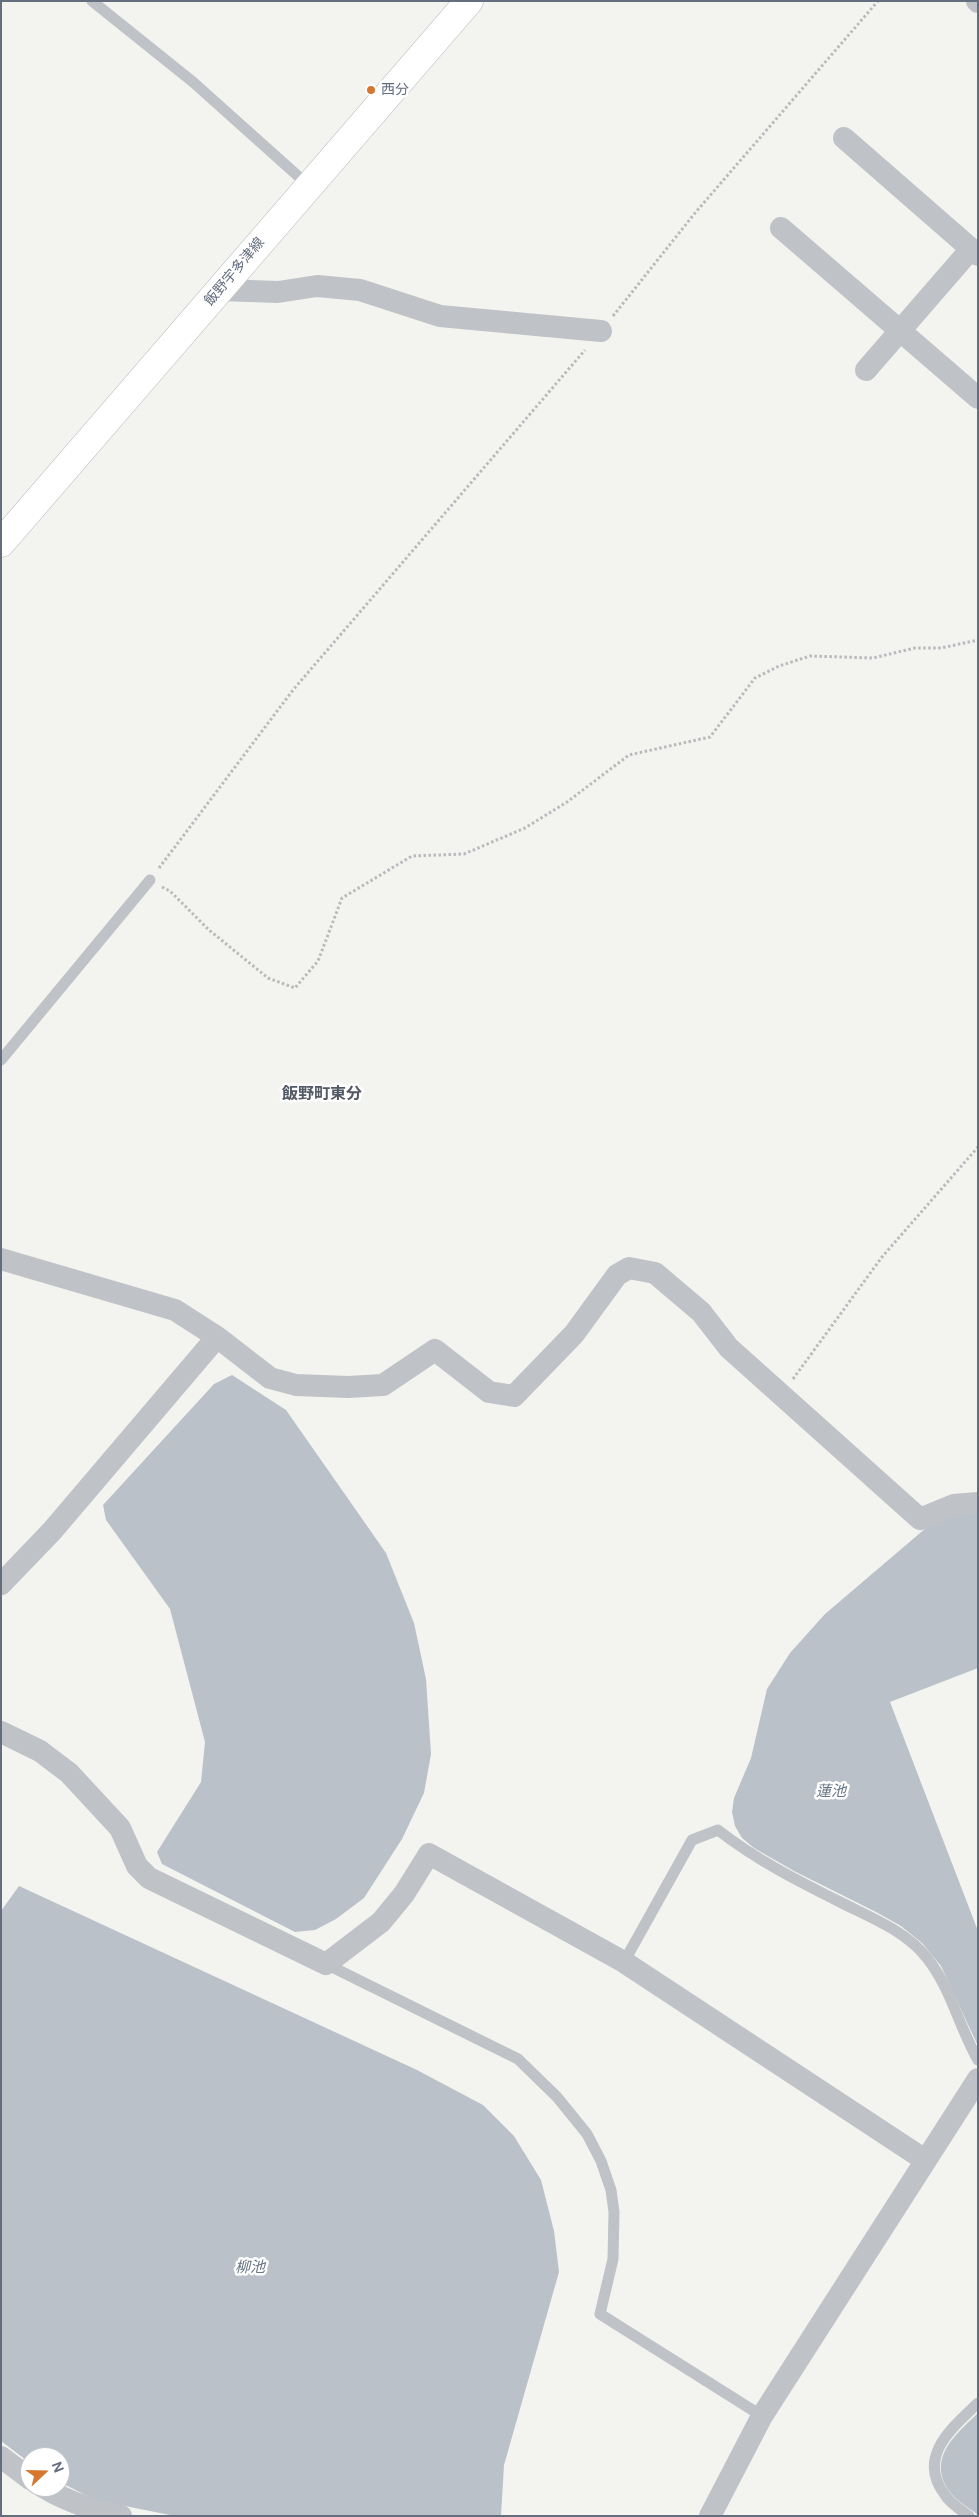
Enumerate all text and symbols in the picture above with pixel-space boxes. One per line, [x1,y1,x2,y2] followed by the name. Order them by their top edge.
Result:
[381,82,409,98] place label: 西分
[365,84,377,96] marker: 西分
[202,234,268,310] street label: 飯野宇多津線
[282,1085,362,1105] district label: 飯野町東分
[816,1783,846,1801] water label: 蓮池
[235,2259,265,2277] water label: 柳池
[20,2447,70,2497] north arrow
[48,2459,68,2475] text: N

